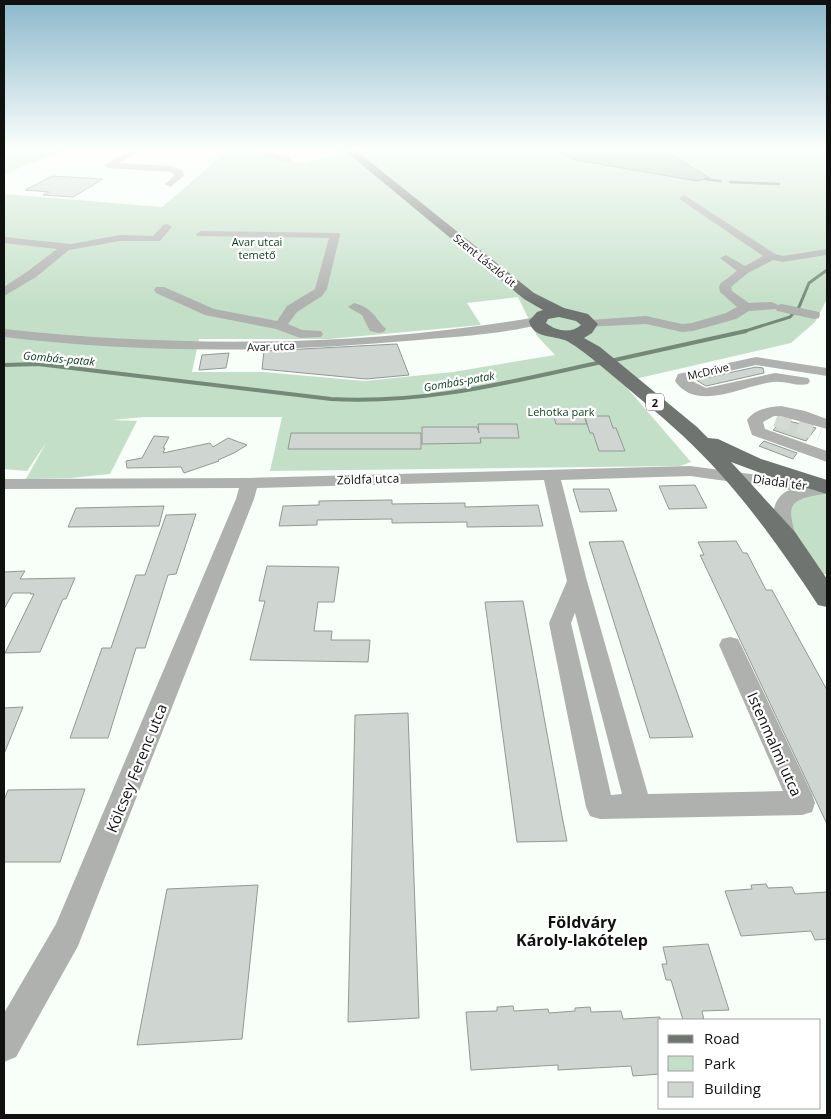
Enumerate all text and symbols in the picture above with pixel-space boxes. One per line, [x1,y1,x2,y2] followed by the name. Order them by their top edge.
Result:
[451,230,519,290] street label: Szent László út
[232,234,282,262] park label: Avar utcai temető
[247,338,295,354] street label: Avar utca
[23,347,96,369] water label: Gombás-patak
[686,359,730,383] street label: McDrive
[422,367,496,395] water label: Gombás-patak
[646,394,664,411] road number: 2
[527,404,595,419] park label: Lehotka park
[337,469,399,489] street label: Zöldfa utca
[752,470,808,494] street label: Diadal tér
[743,689,807,799] street label: Istenmalmi utca
[101,701,171,835] street label: Kölcsey Ferenc utca
[516,911,648,951] district label: Földváry Károly-lakótelep
[658,1019,821,1109] legend
[704,1028,740,1048] text: Road
[704,1053,735,1073] text: Park
[704,1078,761,1098] text: Building

